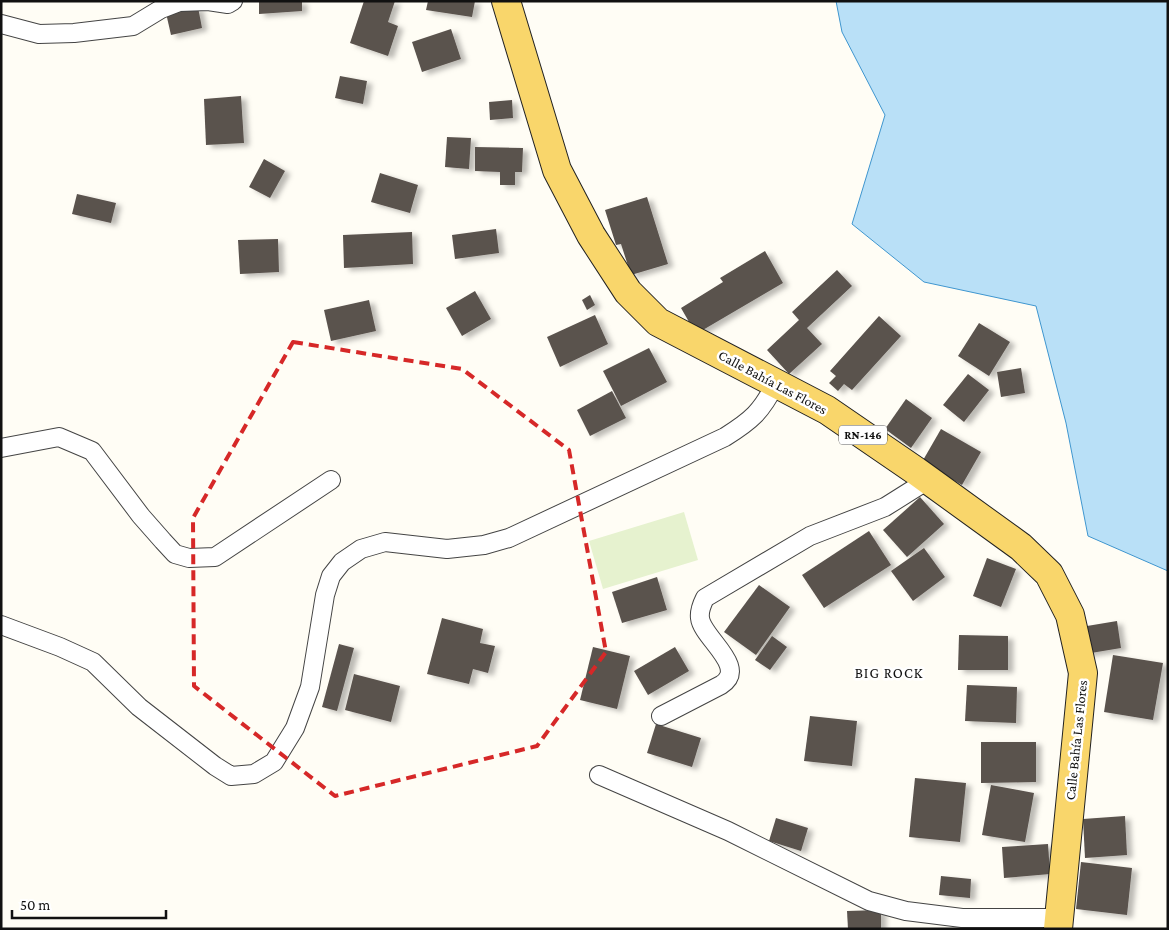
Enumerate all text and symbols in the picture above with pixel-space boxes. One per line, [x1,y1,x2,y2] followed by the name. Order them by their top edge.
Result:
[716,347,830,417] street label: Calle Bahía Las Flores
[839,426,887,444] road number: RN-146
[855,665,923,681] district label: BIG ROCK
[1062,679,1090,801] street label: Calle Bahía Las Flores
[12,888,166,920] scale bar
[20,897,50,913] text: 50 m

